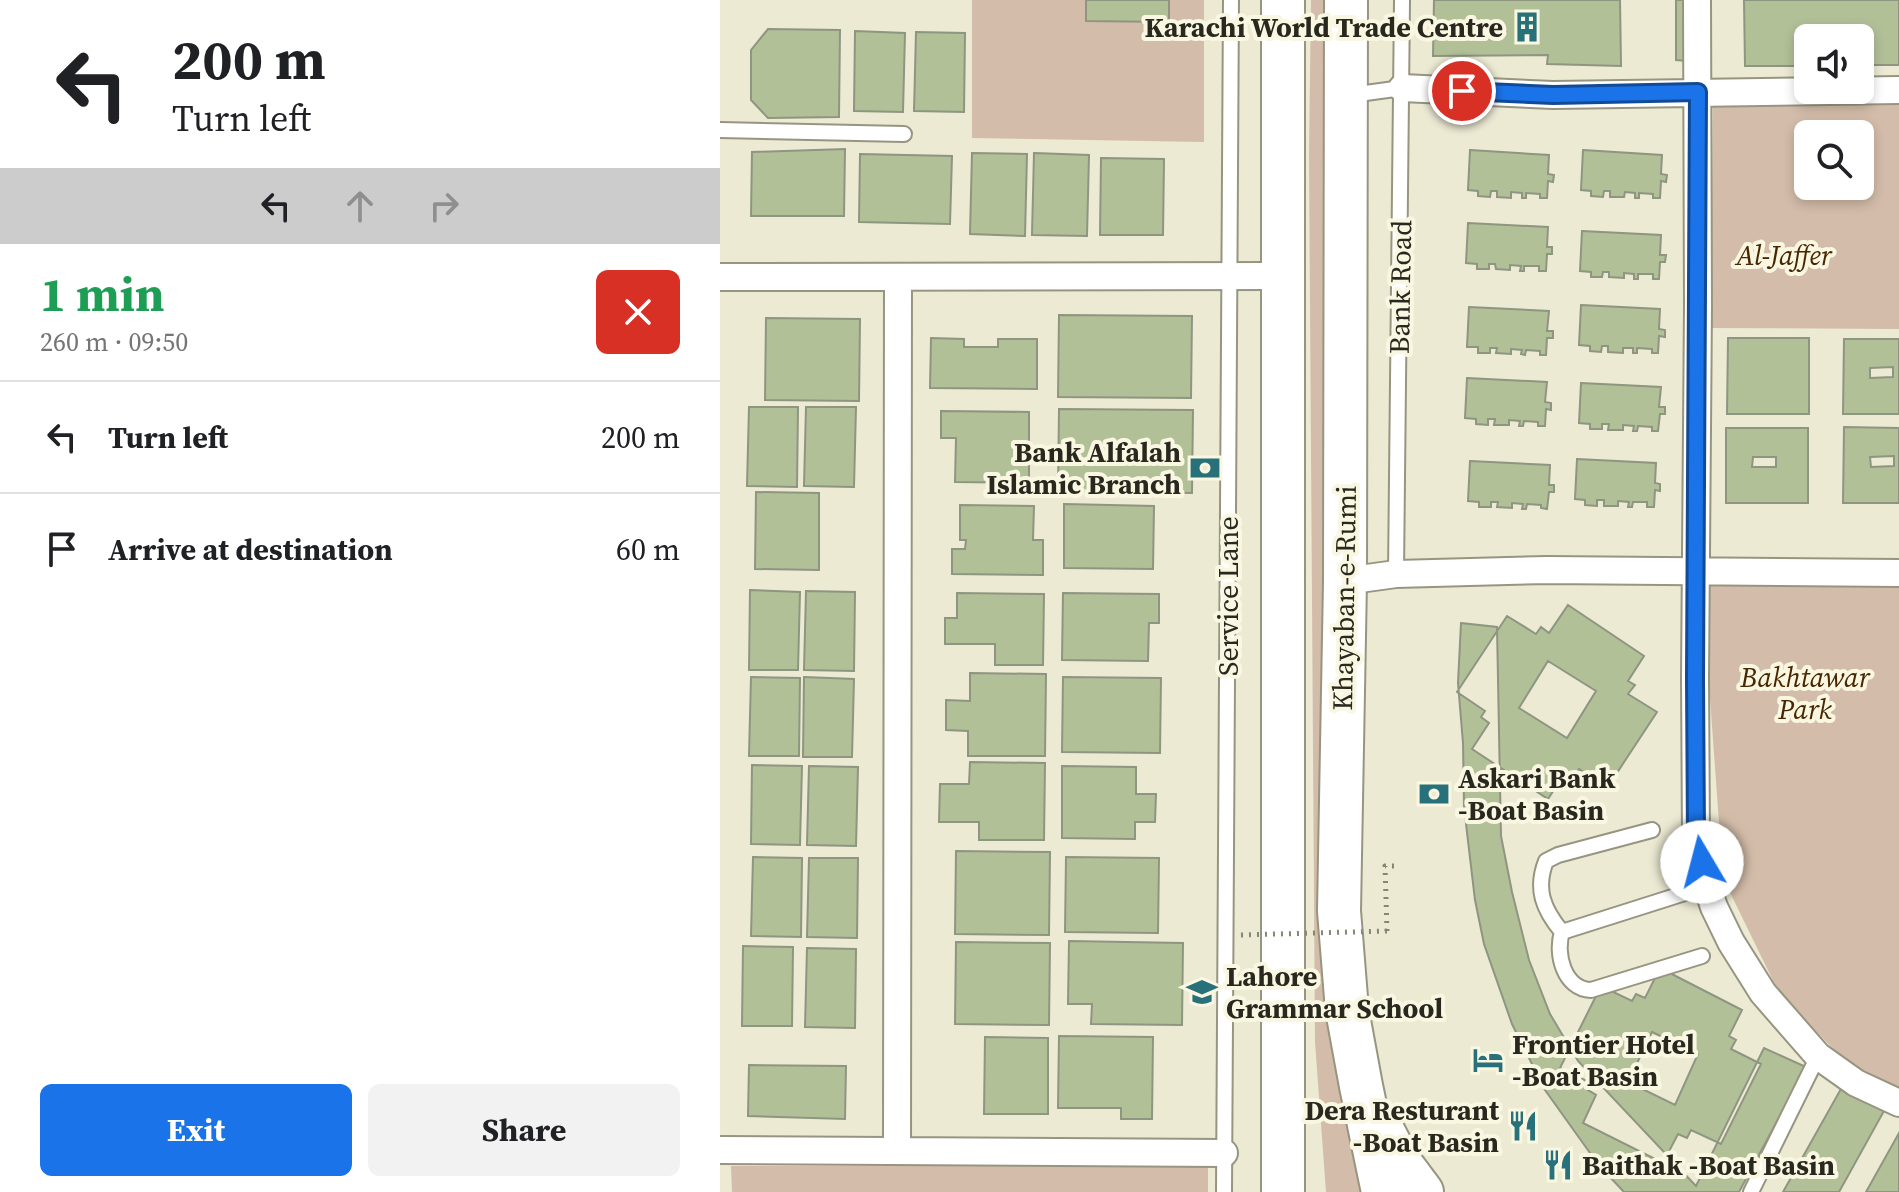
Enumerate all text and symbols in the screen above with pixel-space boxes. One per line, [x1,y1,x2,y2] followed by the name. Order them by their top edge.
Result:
[1144,8,1503,46] place label: Karachi World Trade Centre
[1510,10,1544,44] building icon: Karachi World Trade Centre
[172,21,326,98] text: 200 m
[1794,24,1874,200] map controls
[1794,24,1874,104] button: sound
[40,32,144,136] icon: left
[1428,57,1496,125] pin
[1440,69,1484,113] icon: arrive
[172,94,311,143] text: Turn left
[1794,120,1874,200] button: search
[254,184,298,228] icon: left
[338,184,382,228] icon: ahead
[422,184,466,228] icon: right
[1380,220,1420,354] street label: Bank Road
[1734,236,1833,274] park label: Al-Jaffer
[40,261,165,327] text: 1 min
[596,270,680,354] button: close
[40,324,188,360] text: 260 m · 09:50
[40,415,84,459] icon: left
[108,417,228,458] text: Turn left
[601,417,680,458] text: 200 m
[986,433,1181,503] place label: Bank Alfalah Islamic Branch
[1188,451,1222,485] bank icon: Bank Alfalah Islamic Branch
[1323,485,1365,711] street label: Khayaban-e-Rumi
[1209,516,1247,676] street label: Service Lane
[40,527,84,571] icon: arrive
[108,529,393,570] text: Arrive at destination
[616,529,680,570] text: 60 m
[1739,658,1871,728] park label: Bakhtawar Park
[1458,759,1616,829] place label: Askari Bank -Boat Basin
[1417,777,1451,811] bank icon: Askari Bank -Boat Basin
[1660,820,1744,904] position arrow
[1226,957,1443,1027] place label: Lahore Grammar School
[1185,975,1219,1009] school or university icon: Lahore Grammar School
[1512,1025,1695,1095] place label: Frontier Hotel -Boat Basin
[1471,1043,1505,1077] hotel icon: Frontier Hotel -Boat Basin
[40,1084,352,1176] button: Exit
[368,1084,680,1176] button: Share
[1304,1091,1500,1161] place label: Dera Resturant -Boat Basin
[1506,1109,1540,1143] restaurant icon: Dera Resturant -Boat Basin
[1582,1146,1835,1184] place label: Baithak -Boat Basin
[1541,1148,1575,1182] restaurant icon: Baithak -Boat Basin

